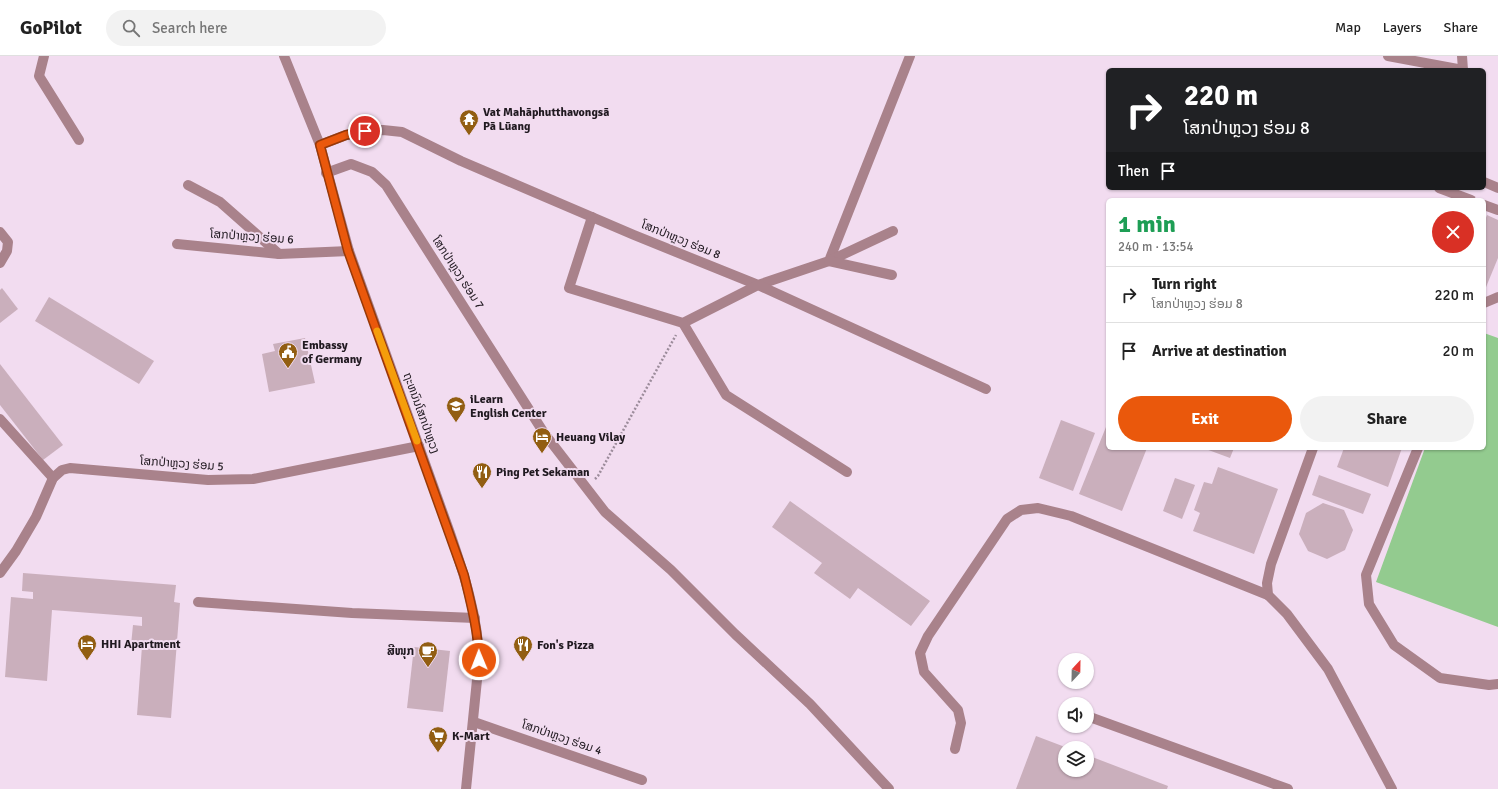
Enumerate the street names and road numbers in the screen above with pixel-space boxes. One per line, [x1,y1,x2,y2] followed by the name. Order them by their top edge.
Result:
[638,217,723,263] street label: ໂສກປ່າຫຼວງ ຮ່ອມ 8
[209,227,294,247] street label: ໂສກປ່າຫຼວງ ຮ່ອມ 6
[428,233,487,312] street label: ໂສກປ່າຫຼວງ ຮ່ອມ 7
[399,370,443,456] street label: ຖະຫນົນໂສກປ່າຫຼວງ
[139,454,224,474] street label: ໂສກປ່າຫຼວງ ຮ່ອມ 5
[519,717,605,759] street label: ໂສກປ່າຫຼວງ ຮ່ອມ 4

